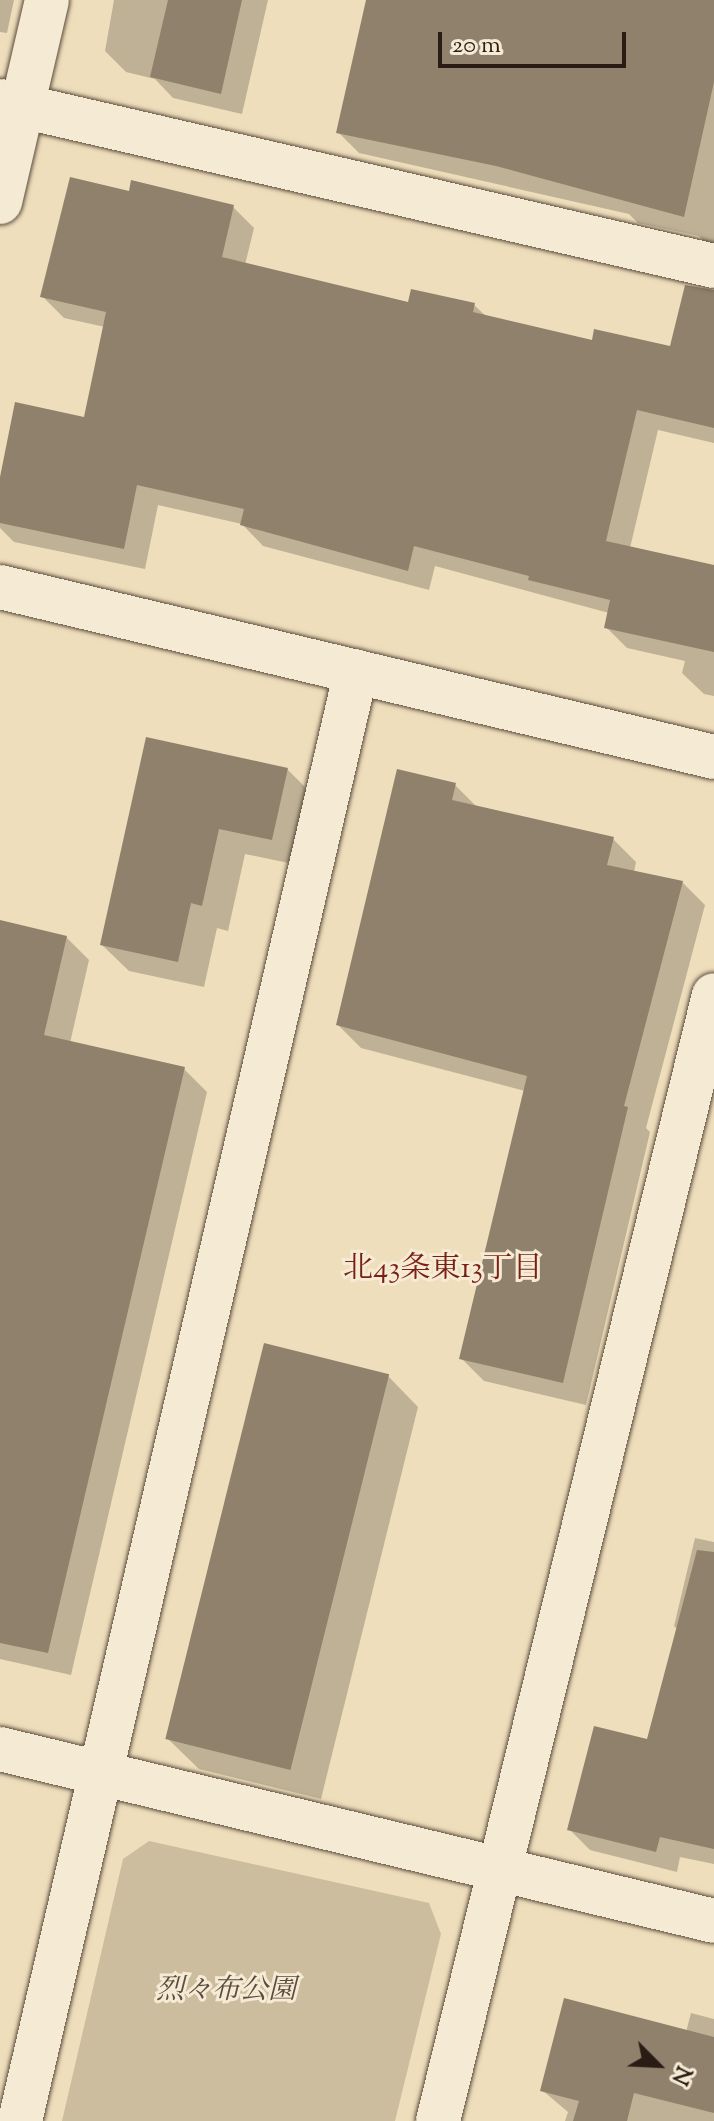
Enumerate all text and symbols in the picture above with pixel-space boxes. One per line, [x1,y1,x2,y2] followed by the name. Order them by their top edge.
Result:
[442,16,630,66] scale bar
[452,29,501,63] text: 20 m
[343,1252,543,1288] district label: 北43条東13丁目
[156,1974,296,2008] park label: 烈々布公園
[618,2025,698,2105] north arrow
[662,2060,698,2089] text: N

